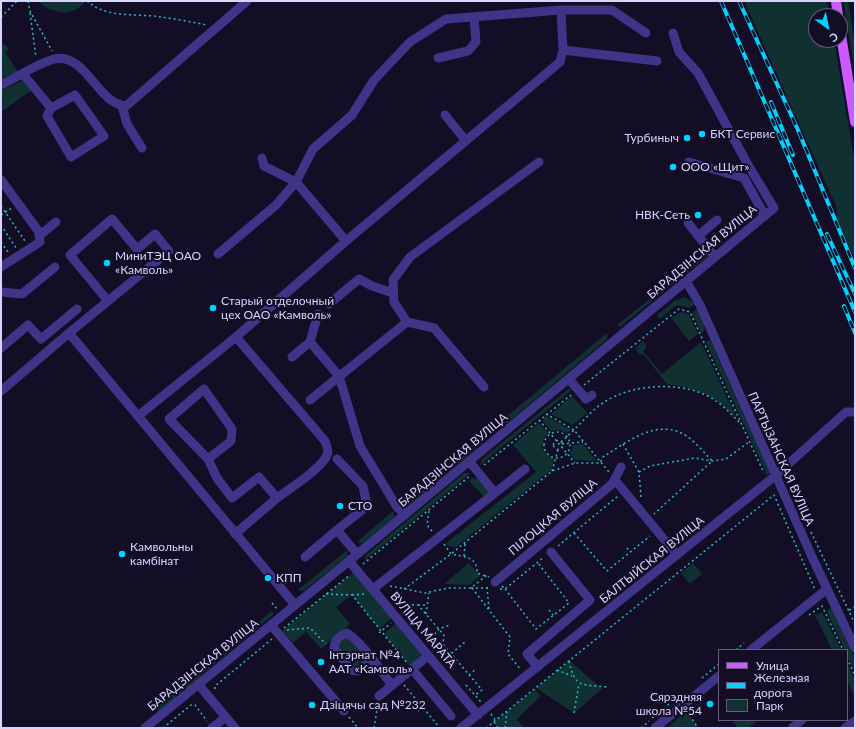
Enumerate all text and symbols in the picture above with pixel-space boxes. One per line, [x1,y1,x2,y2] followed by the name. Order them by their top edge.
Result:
[808,8,848,48] north arrow
[828,30,841,45] text: С
[710,127,775,141] place label: БКТ Сервис
[697,129,707,139] marker: БКТ Сервис
[625,131,679,145] place label: Турбиныч
[682,133,692,143] marker: Турбиныч
[681,160,750,174] place label: ООО «Щит»
[668,162,678,172] marker: ООО «Щит»
[644,202,760,302] street label: БАРАДЗІНСКАЯ ВУЛІЦА
[635,208,690,222] place label: НВК-Сеть
[693,210,703,220] marker: НВК-Сеть
[115,249,201,277] place label: МиниТЭЦ ОАО «Камволь»
[102,258,112,268] marker: МиниТЭЦ ОАО «Камволь»
[221,294,334,322] place label: Старый отделочный цех ОАО «Камволь»
[208,303,218,313] marker: Старый отделочный цех ОАО «Камволь»
[745,390,817,528] street label: ПАРТЫЗАНСКАЯ ВУЛІЦА
[395,410,511,510] street label: БАРАДЗІНСКАЯ ВУЛІЦА
[506,476,600,558] street label: ПІЛОЦКАЯ ВУЛІЦА
[348,499,372,513] place label: СТО
[335,501,345,511] marker: СТО
[597,513,707,607] street label: БАЛТЫЙСКАЯ ВУЛІЦА
[130,540,193,568] place label: Камвольны камбінат
[117,549,127,559] marker: Камвольны камбінат
[276,571,302,585] place label: КПП
[263,573,273,583] marker: КПП
[387,589,459,671] street label: ВУЛІЦА МАРАТА
[145,616,261,714] street label: БАРАДЗІНСКАЯ ВУЛІЦА
[329,648,413,676] place label: Інтэрнат №4 ААТ «Камволь»
[718,649,848,721] legend
[316,657,326,667] marker: Інтэрнат №4 ААТ «Камволь»
[756,658,789,673] text: Улица
[754,670,809,700] text: Железная дорога
[636,690,702,718] place label: Сярэдняя школа №54
[320,698,426,712] place label: Дзіцячы сад №232
[756,698,784,713] text: Парк
[705,699,715,709] marker: Сярэдняя школа №54
[307,700,317,710] marker: Дзіцячы сад №232

